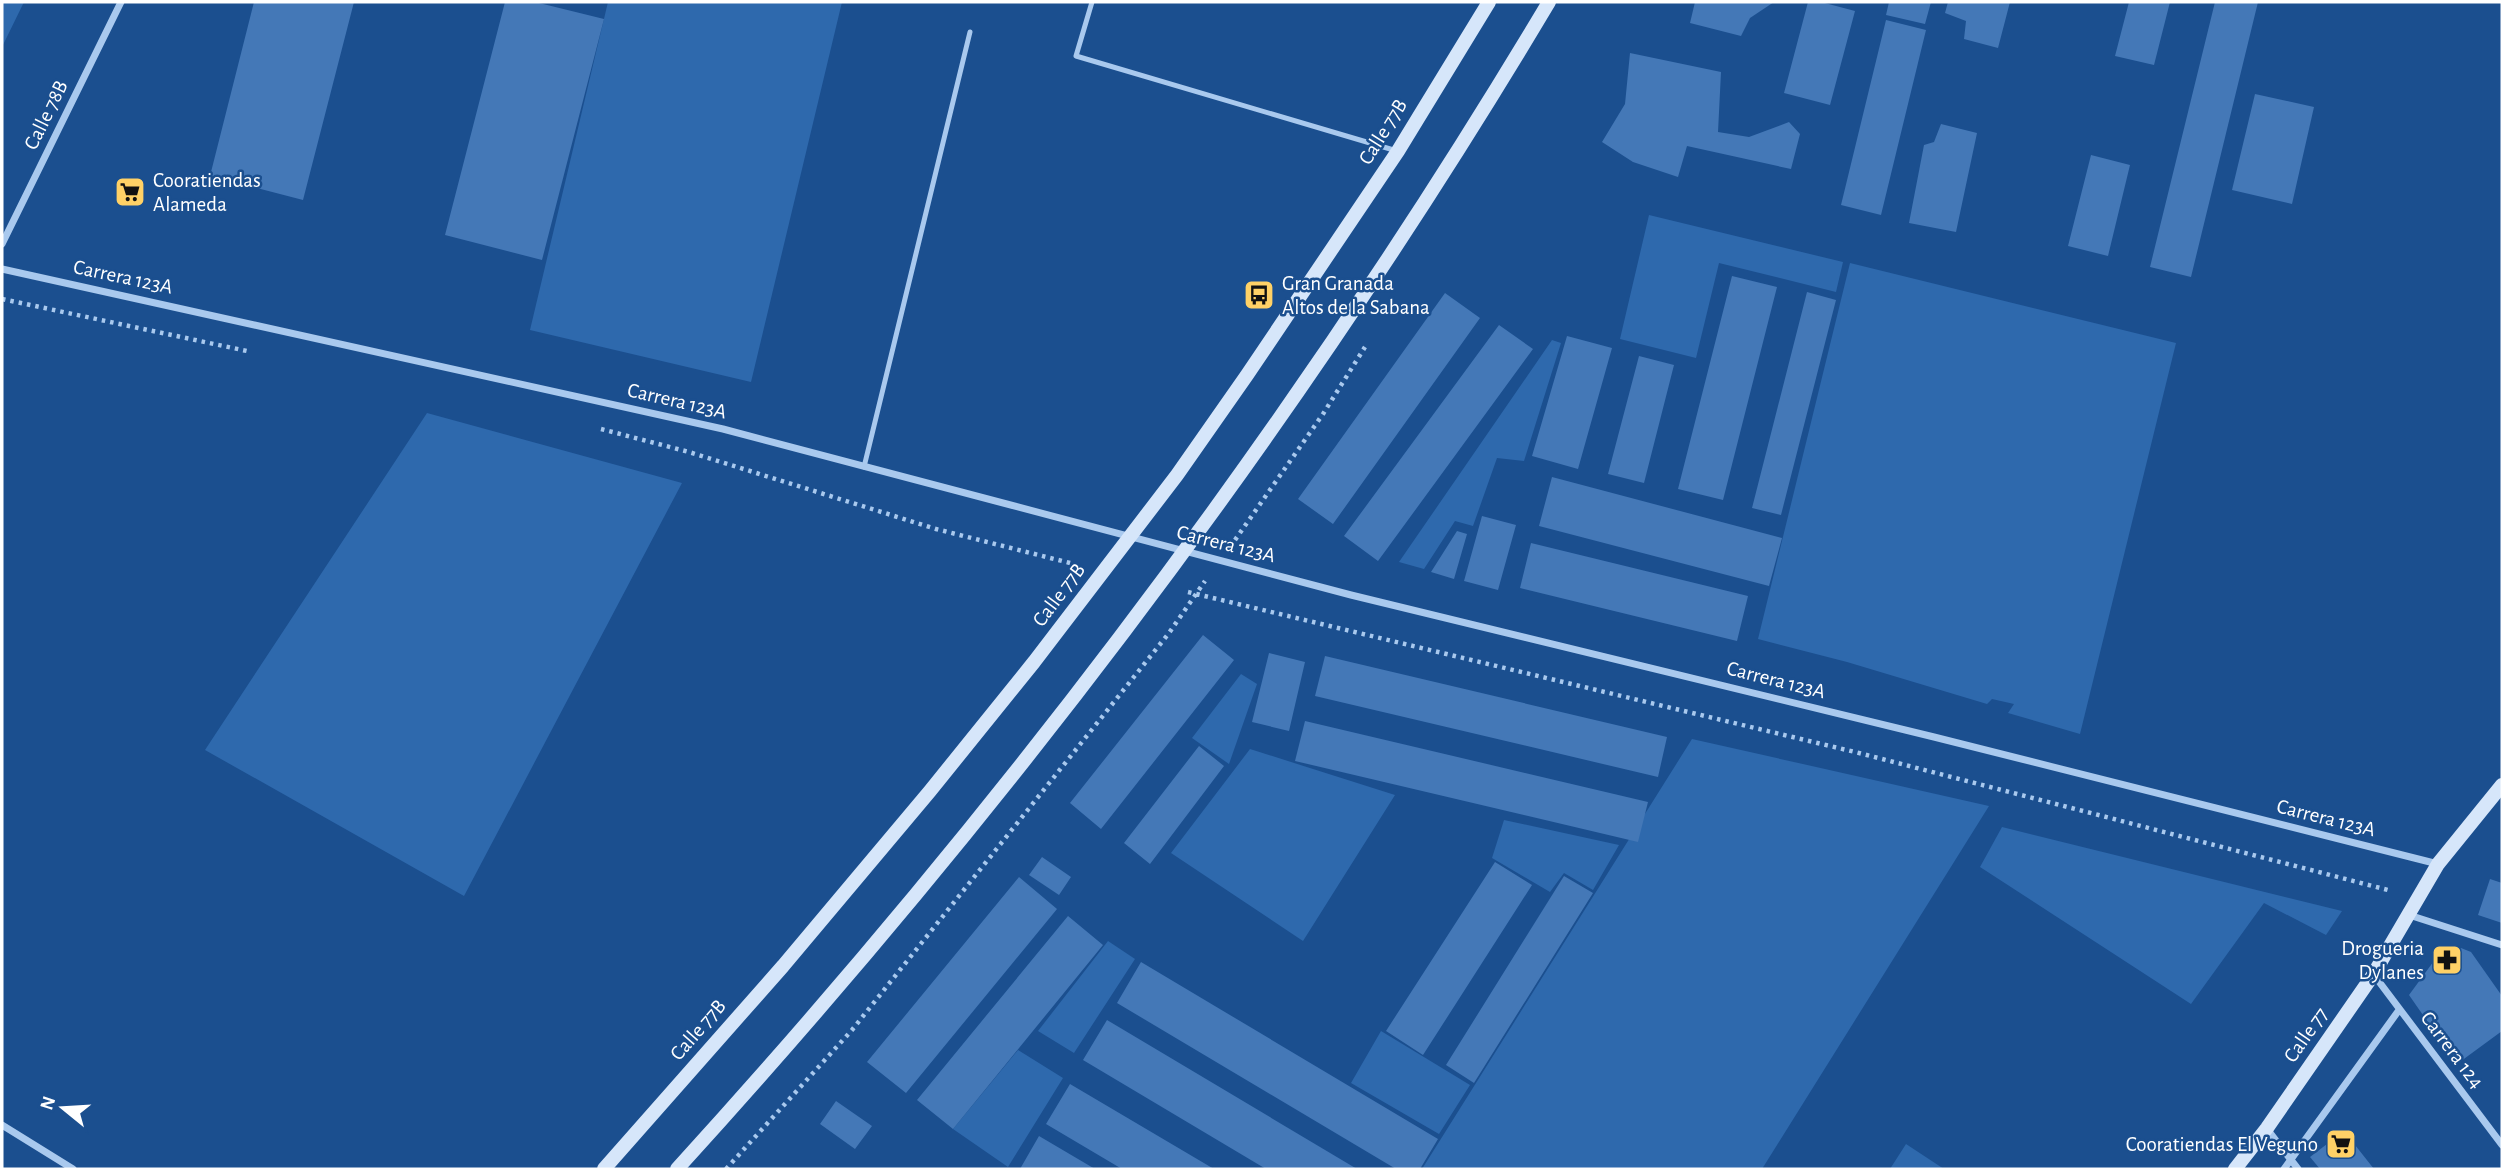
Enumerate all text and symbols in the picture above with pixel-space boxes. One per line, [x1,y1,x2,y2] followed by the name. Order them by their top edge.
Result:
[20,77,72,153] street label: Calle 78B
[1355,96,1411,168] street label: Calle 77B
[153,170,261,215] place label: Cooratiendas Alameda
[113,175,147,209] supermarket icon: Cooratiendas Alameda
[71,256,175,298] street label: Carrera 123A
[1282,273,1430,318] place label: Gran Granada Altos de la Sabana
[1242,278,1276,312] bus stop icon: Gran Granada Altos de la Sabana
[625,379,729,423] street label: Carrera 123A
[1174,522,1278,566] street label: Carrera 123A
[1029,560,1089,630] street label: Calle 77B
[1724,658,1828,702] street label: Carrera 123A
[2274,796,2378,840] street label: Carrera 123A
[2341,938,2424,983] place label: Drogueria Dylanes
[2430,943,2464,977] pharmacy icon: Drogueria Dylanes
[666,996,730,1064] street label: Calle 77B
[2280,1004,2332,1066] street label: Calle 77
[2416,1008,2488,1092] street label: Carrera 124
[28,1073,98,1143] north arrow
[37,1094,59,1112] text: N
[2324,1127,2358,1161] supermarket icon: Cooratiendas El Veguno
[2126,1134,2318,1155] place label: Cooratiendas El Veguno

